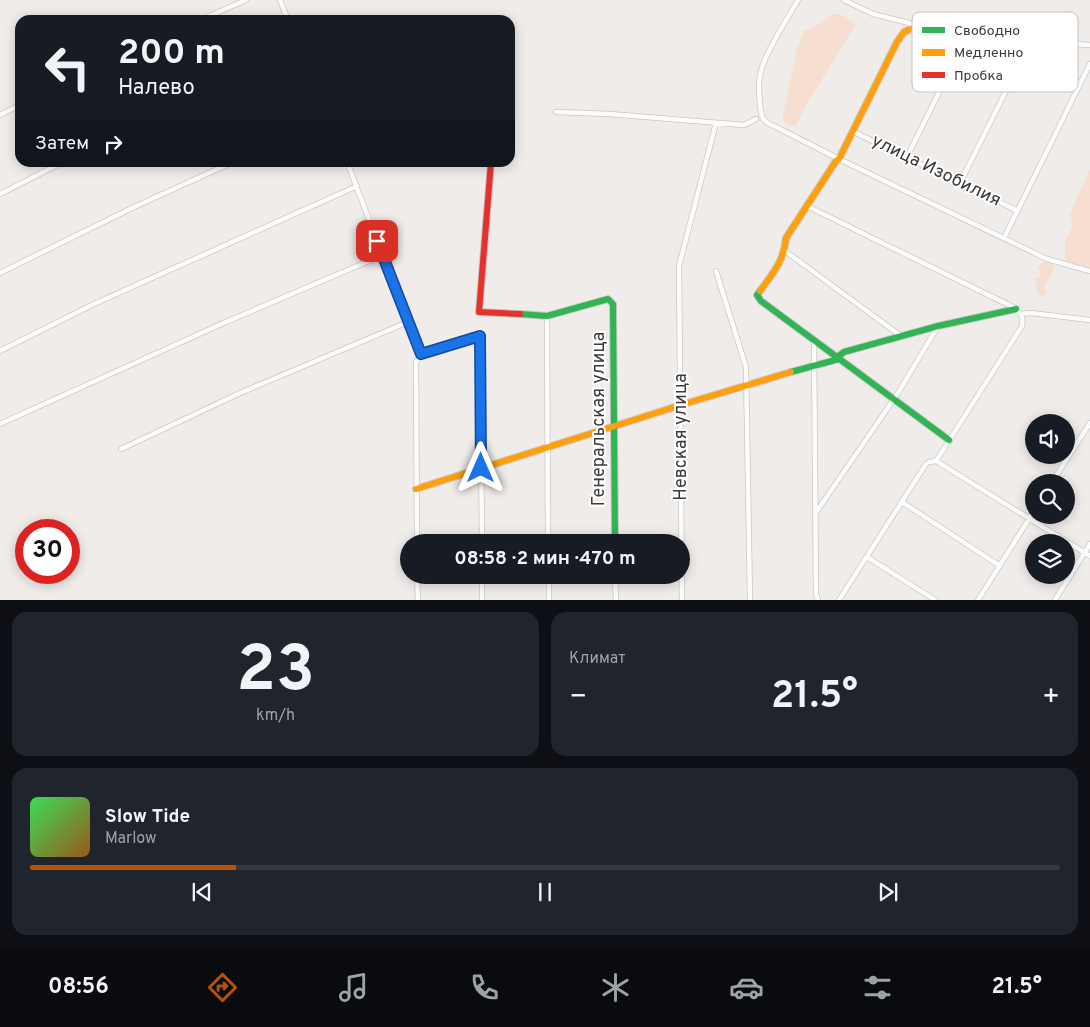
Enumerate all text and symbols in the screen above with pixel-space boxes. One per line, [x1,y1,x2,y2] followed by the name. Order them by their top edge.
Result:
[912,12,1078,92] legend
[954,23,1020,40] text: Свободно
[118,32,225,76] text: 200 m
[35,35,100,100] icon: left
[954,45,1023,62] text: Медленно
[954,68,1003,85] text: Пробка
[118,75,195,102] text: Налево
[99,130,127,158] icon: right
[867,130,1005,212] street label: улица Изобилия
[35,132,89,156] text: Затем
[356,220,398,262] pin
[363,227,391,255] icon: arrive
[588,332,611,506] street label: Генеральская улица
[670,373,693,501] street label: Невская улица
[1025,414,1075,584] map controls
[1025,414,1075,464] button: sound
[454,441,506,493] position arrow
[1025,474,1075,524] button: search
[15,519,80,584] speed limit sign: 30
[1025,534,1075,584] button: layers
[454,547,636,571] text: 08:58 · 2 мин · 470 m
[236,632,315,714] text: 23
[569,649,626,669] text: Климат
[771,673,858,722] text: 21.5°
[569,680,587,716] text: −
[1042,680,1060,716] text: +
[256,706,295,726] text: km/h
[105,805,190,829] text: Slow Tide
[105,829,157,849] text: Marlow
[188,878,216,906] icon: previous
[531,878,559,906] icon: pause
[874,878,902,906] icon: next
[205,970,240,1005] icon: directions
[336,970,371,1005] icon: music
[467,970,502,1005] icon: phone
[598,970,633,1005] icon: climate
[729,970,764,1005] icon: car
[860,970,895,1005] icon: filters
[48,974,109,1001] text: 08:56
[992,974,1042,1001] text: 21.5°

